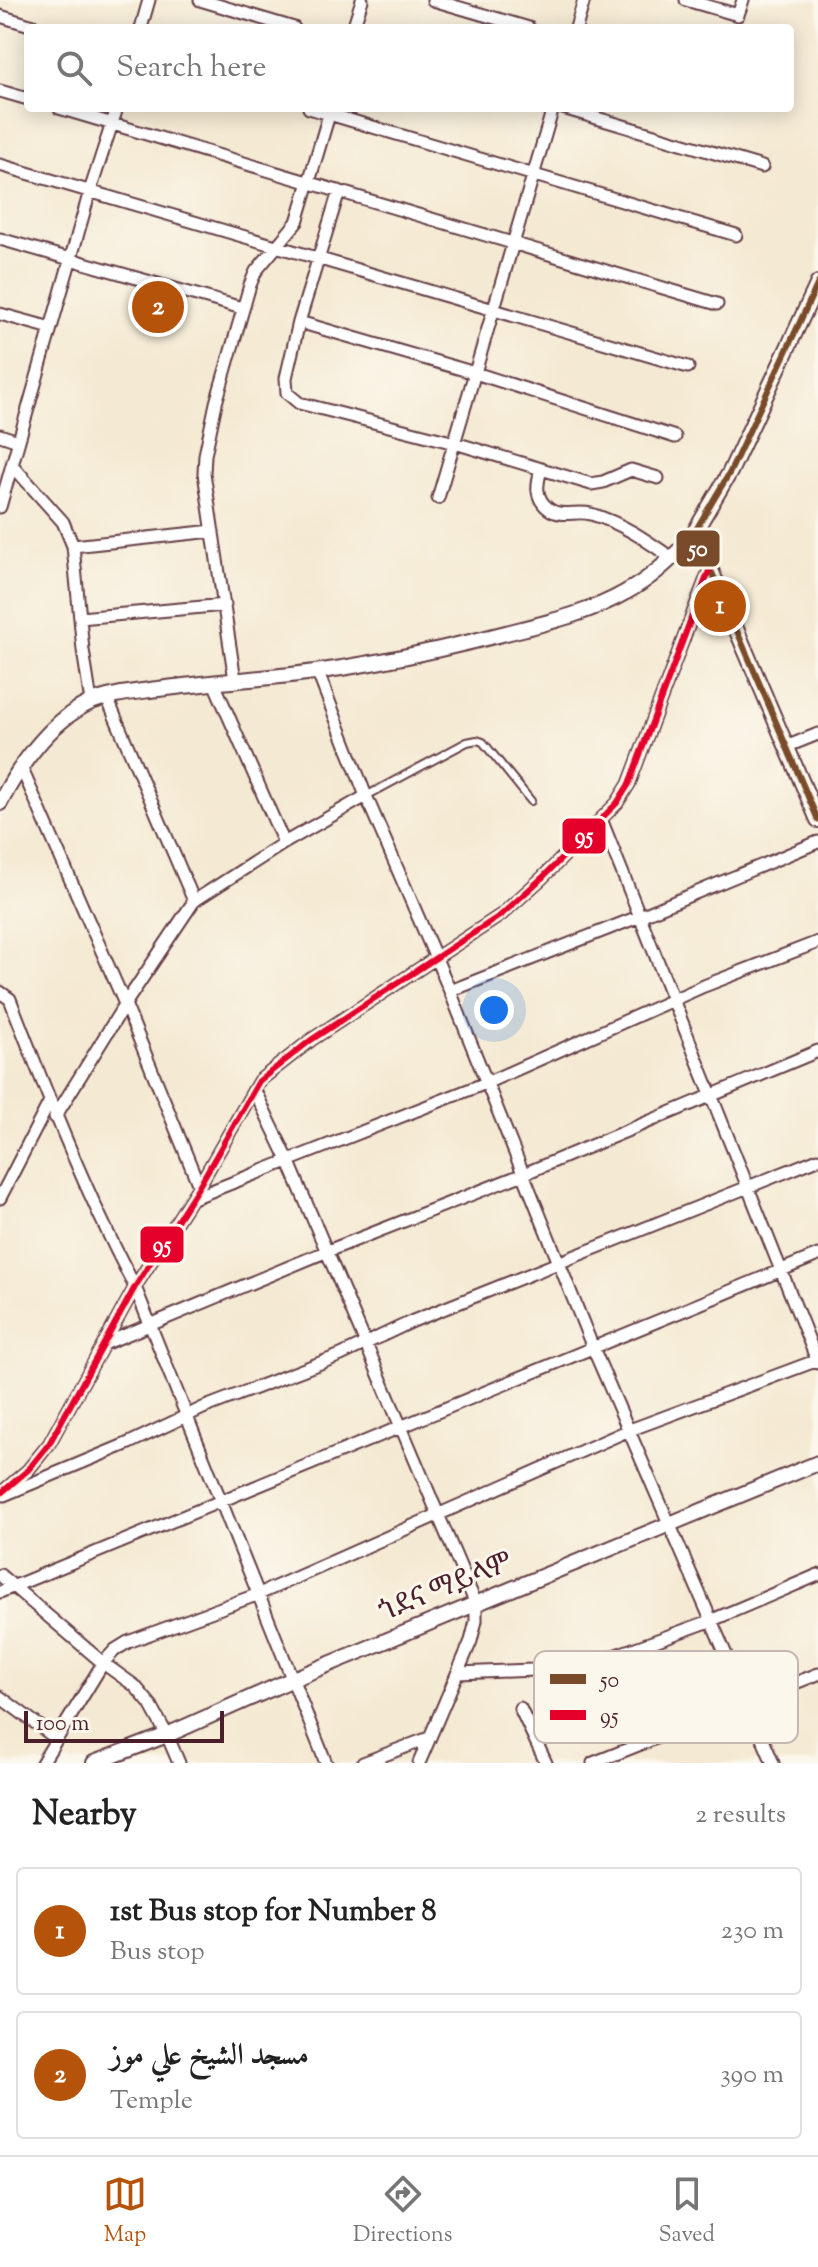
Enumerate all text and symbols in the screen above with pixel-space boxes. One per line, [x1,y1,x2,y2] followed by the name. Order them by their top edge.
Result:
[24,24,794,112] search box
[52,46,96,90] icon: search
[116,47,266,90] text: Search here
[132,277,184,337] pin: 2
[675,529,721,568] line badge: 50
[686,535,708,567] text: 50
[694,576,746,636] pin: 1
[561,817,607,855] line badge: 95
[575,822,594,854] text: 95
[474,990,514,1030] your location
[139,1225,185,1264] line badge: 95
[153,1231,172,1263] text: 95
[373,1543,519,1633] street label: ጎደና ማይላም
[534,1651,798,1743] legend
[598,1666,619,1698] text: 50
[600,1702,619,1734] text: 95
[24,1707,224,1743] scale bar
[36,1709,89,1741] text: 100 m
[32,1791,137,1840] text: Nearby
[695,1797,786,1834] text: 2 results
[110,1891,437,1934] text: 1st Bus stop for Number 8
[56,1913,64,1950] text: 1
[721,1913,784,1950] text: 230 m
[110,1934,205,1971] text: Bus stop
[110,2035,309,2078] text: مسجد الشيخ علي موز
[54,2057,66,2094] text: 2
[720,2057,784,2094] text: 390 m
[110,2083,193,2120] text: Temple
[103,2172,147,2252] tab: Map
[353,2172,452,2252] tab: Directions
[658,2172,715,2252] tab: Saved

